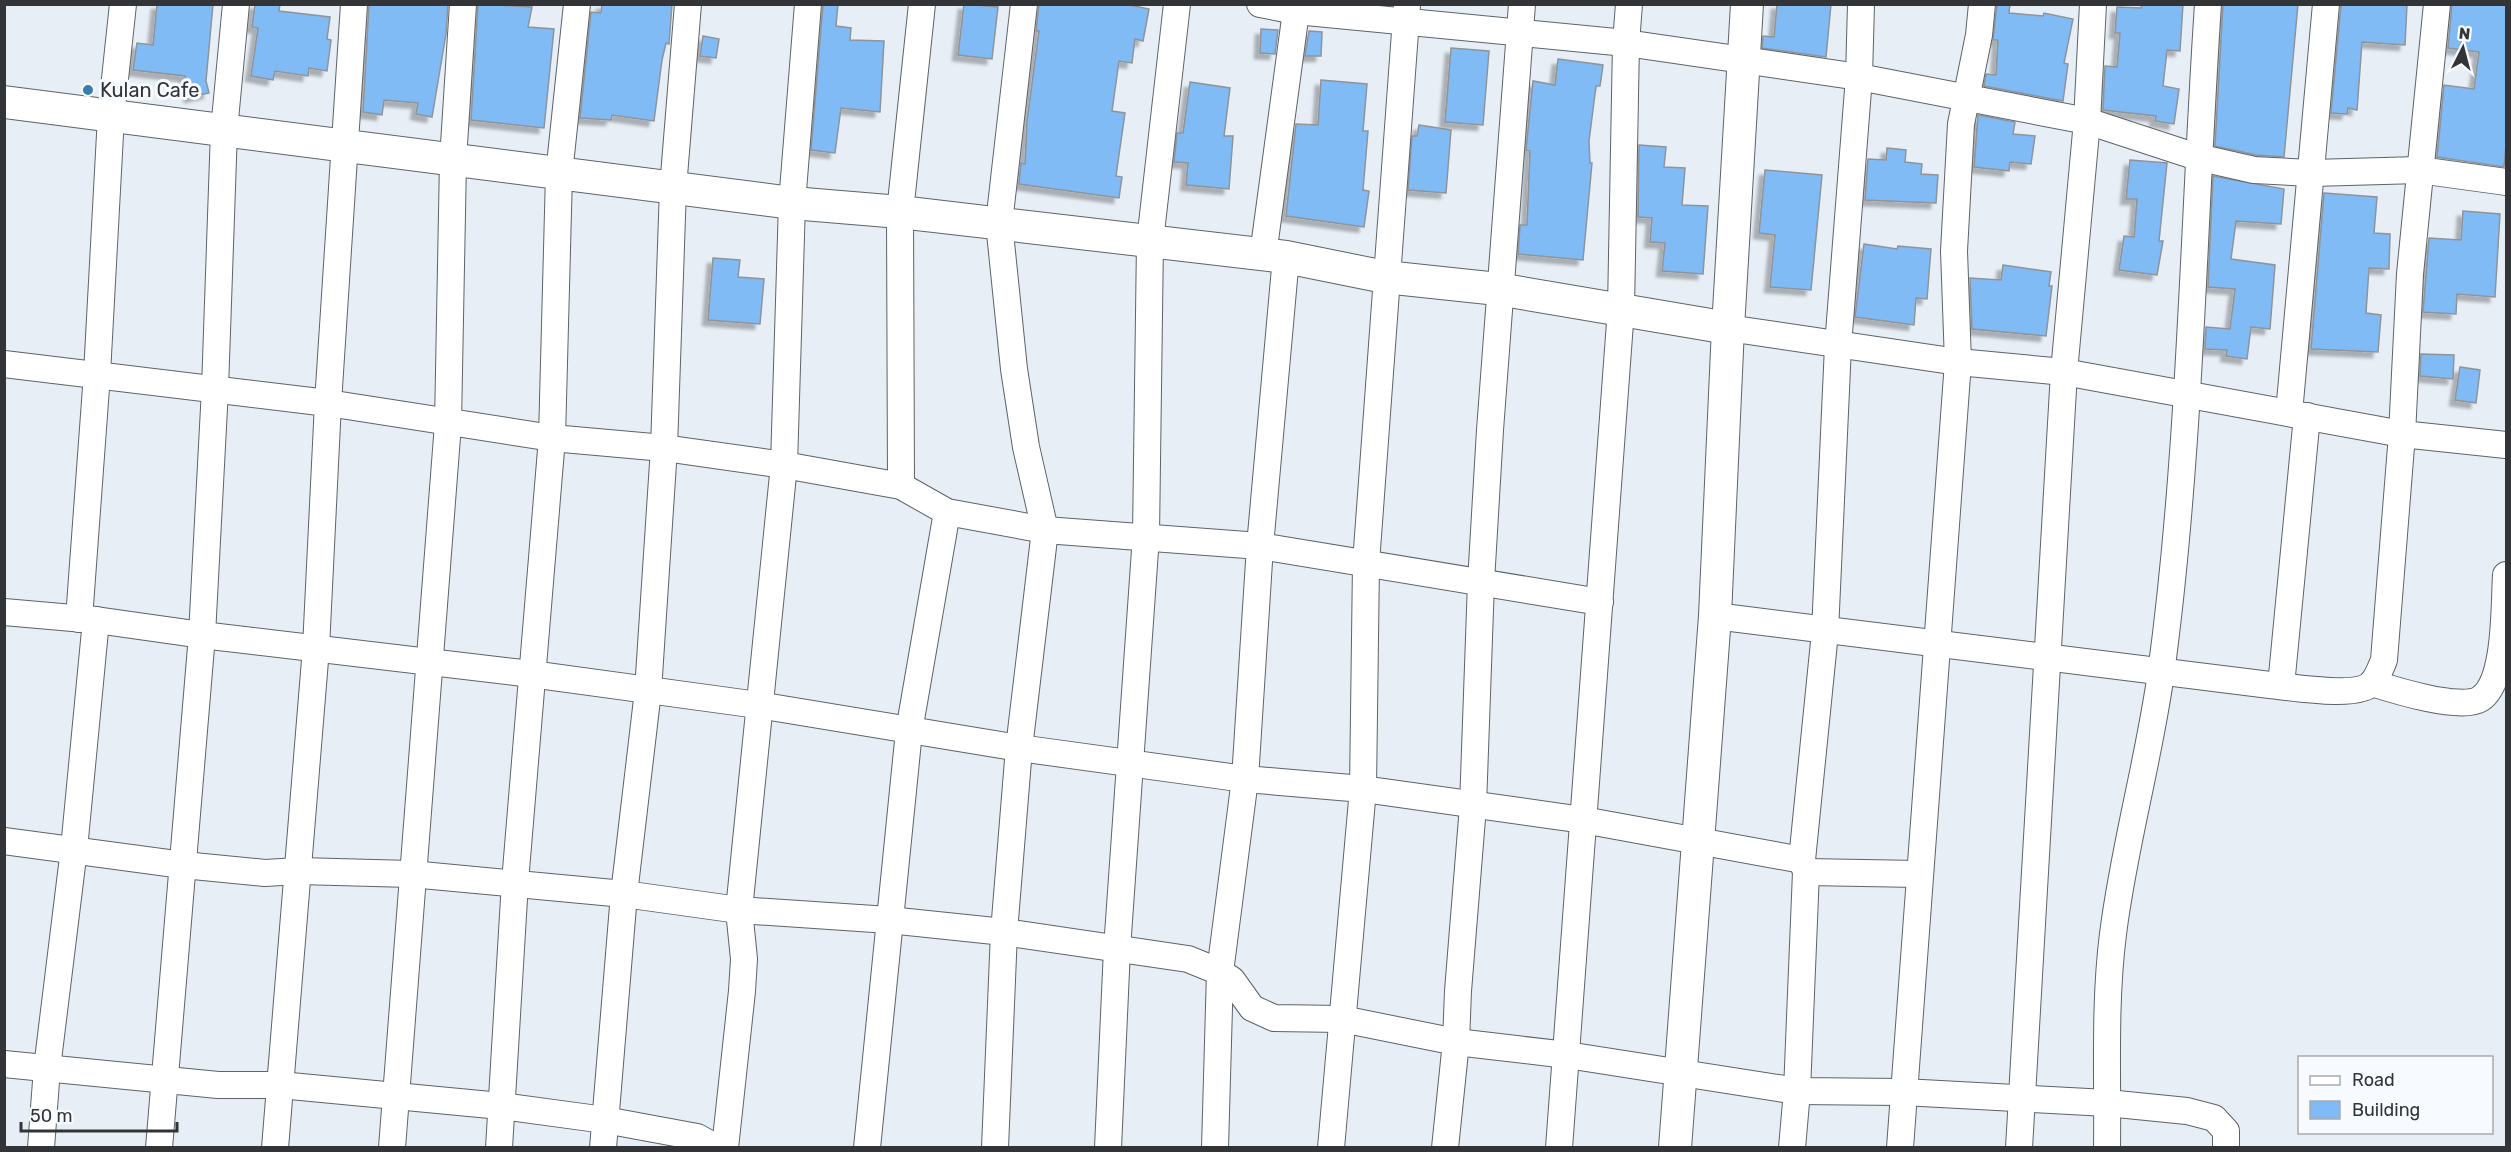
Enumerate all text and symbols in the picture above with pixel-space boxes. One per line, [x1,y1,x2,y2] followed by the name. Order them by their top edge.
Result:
[2433,18,2493,78] north arrow
[2458,24,2471,44] text: N
[100,78,200,102] place label: Kulan Cafe
[81,83,95,97] marker: Kulan Cafe
[2298,1056,2493,1134] legend
[2352,1069,2395,1091] text: Road
[21,1095,177,1133] scale bar
[2352,1099,2420,1121] text: Building
[30,1105,73,1127] text: 50 m

